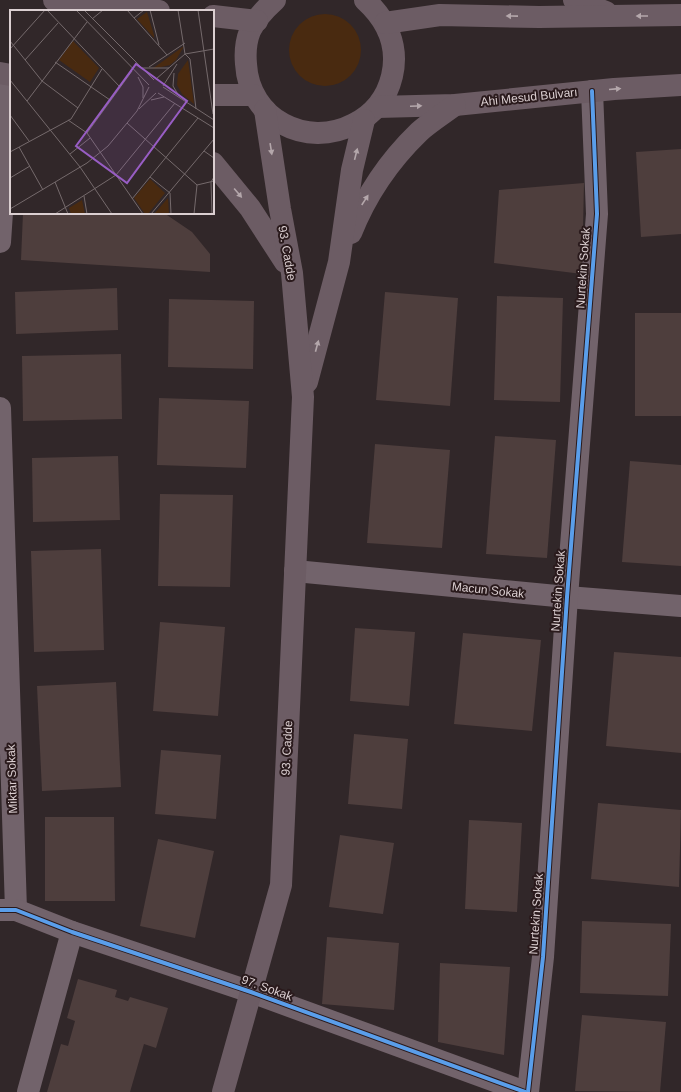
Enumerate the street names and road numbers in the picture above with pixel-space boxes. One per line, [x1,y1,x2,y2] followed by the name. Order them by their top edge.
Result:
[480,85,578,109] street label: Ahi Mesud Bulvarı
[275,225,299,282] street label: 93. Cadde
[573,226,593,309] street label: Nurtekin Sokak
[548,549,568,632] street label: Nurtekin Sokak
[451,579,526,601] street label: Macun Sokak
[279,720,295,776] street label: 93. Cadde
[4,743,20,814] street label: Miktar Sokak
[526,872,546,955] street label: Nurtekin Sokak
[240,972,295,1004] street label: 97. Sokak

